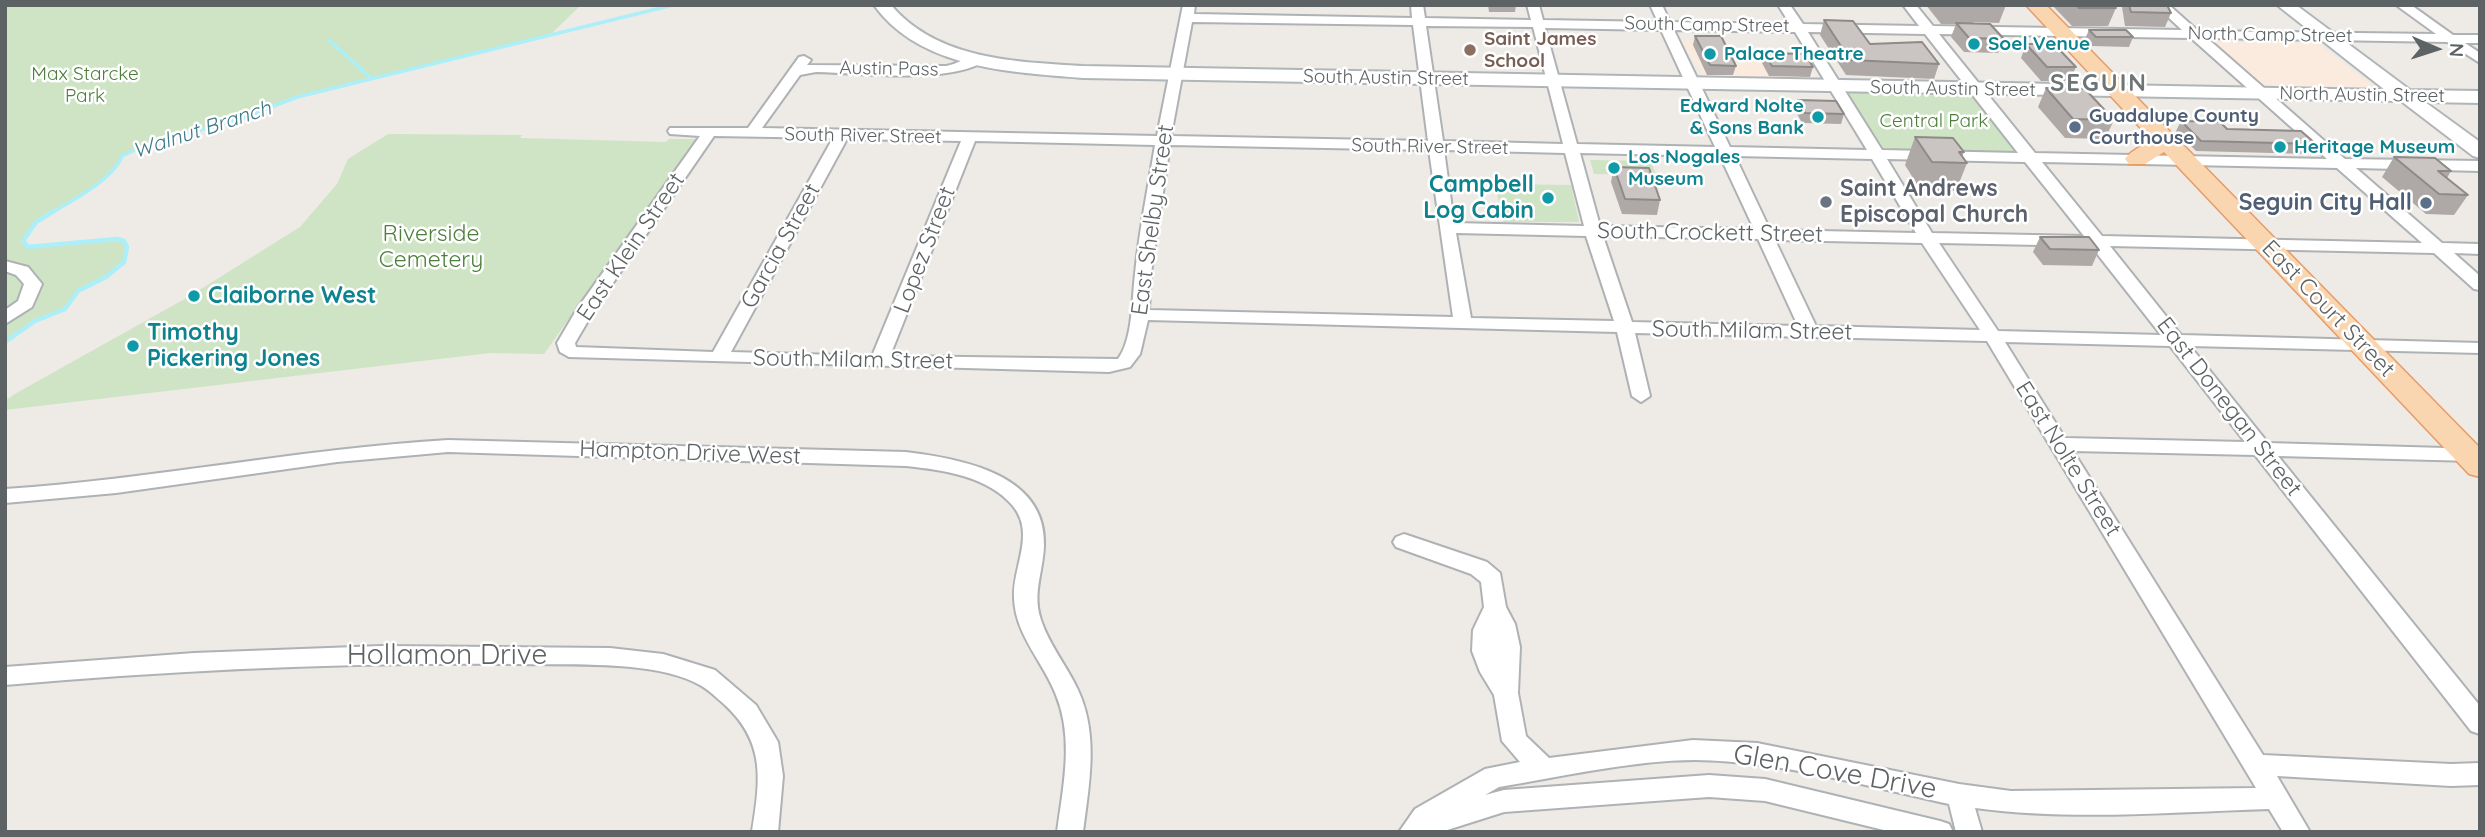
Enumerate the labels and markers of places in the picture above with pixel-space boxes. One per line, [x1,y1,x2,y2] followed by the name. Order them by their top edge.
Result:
[1484,28,1596,72] place label: Saint James School
[1988,33,2090,55] place label: Soel Venue
[1966,36,1982,52] marker: Soel Venue
[1462,42,1478,58] marker: Saint James School
[1724,43,1864,65] place label: Palace Theatre
[1702,46,1718,62] marker: Palace Theatre
[1680,95,1804,139] place label: Edward Nolte & Sons Bank
[2089,105,2259,149] place label: Guadalupe County Courthouse
[1810,109,1826,125] marker: Edward Nolte & Sons Bank
[2067,119,2083,135] marker: Guadalupe County Courthouse
[2294,136,2455,158] place label: Heritage Museum
[2272,139,2288,155] marker: Heritage Museum
[1628,146,1740,190] place label: Los Nogales Museum
[1606,160,1622,176] marker: Los Nogales Museum
[1423,171,1534,225] place label: Campbell Log Cabin
[1840,175,2028,229] place label: Saint Andrews Episcopal Church
[2239,189,2412,217] place label: Seguin City Hall
[1540,190,1556,206] marker: Campbell Log Cabin
[1818,194,1834,210] marker: Saint Andrews Episcopal Church
[2418,195,2434,211] marker: Seguin City Hall
[208,282,376,310] place label: Claiborne West
[186,288,202,304] marker: Claiborne West
[147,319,320,373] place label: Timothy Pickering Jones
[125,338,141,354] marker: Timothy Pickering Jones

